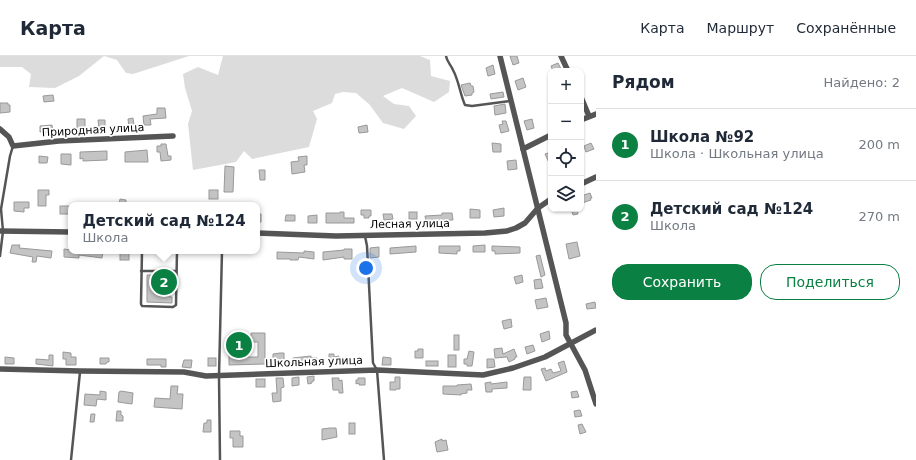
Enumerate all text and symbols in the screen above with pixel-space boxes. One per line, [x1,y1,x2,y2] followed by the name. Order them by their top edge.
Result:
[20,17,86,39] text: Карта
[640,20,684,36] text: Карта
[706,20,774,36] text: Маршрут
[796,20,896,36] text: Сохранённые
[548,68,584,212] map controls
[548,68,584,104] button: +
[612,72,675,92] text: Рядом
[824,75,900,90] text: Найдено: 2
[548,104,584,140] button: −
[41,121,145,139] street label: Природная улица
[650,128,754,146] text: Школа №92
[620,137,630,152] text: 1
[858,137,900,152] text: 200 m
[548,140,584,176] button: locate
[650,146,824,161] text: Школа · Школьная улица
[548,176,584,212] button: layers
[650,200,813,218] text: Детский сад №124
[68,202,260,254] popup
[620,209,630,224] text: 2
[858,209,900,224] text: 270 m
[82,212,246,230] text: Детский сад №124
[370,217,450,231] street label: Лесная улица
[650,218,696,233] text: Школа
[82,230,128,245] text: Школа
[356,258,376,278] your location
[612,264,752,300] button: Сохранить
[760,264,900,300] button: Поделиться
[151,267,177,297] pin: 2
[226,330,252,360] pin: 1
[265,354,363,370] street label: Школьная улица

